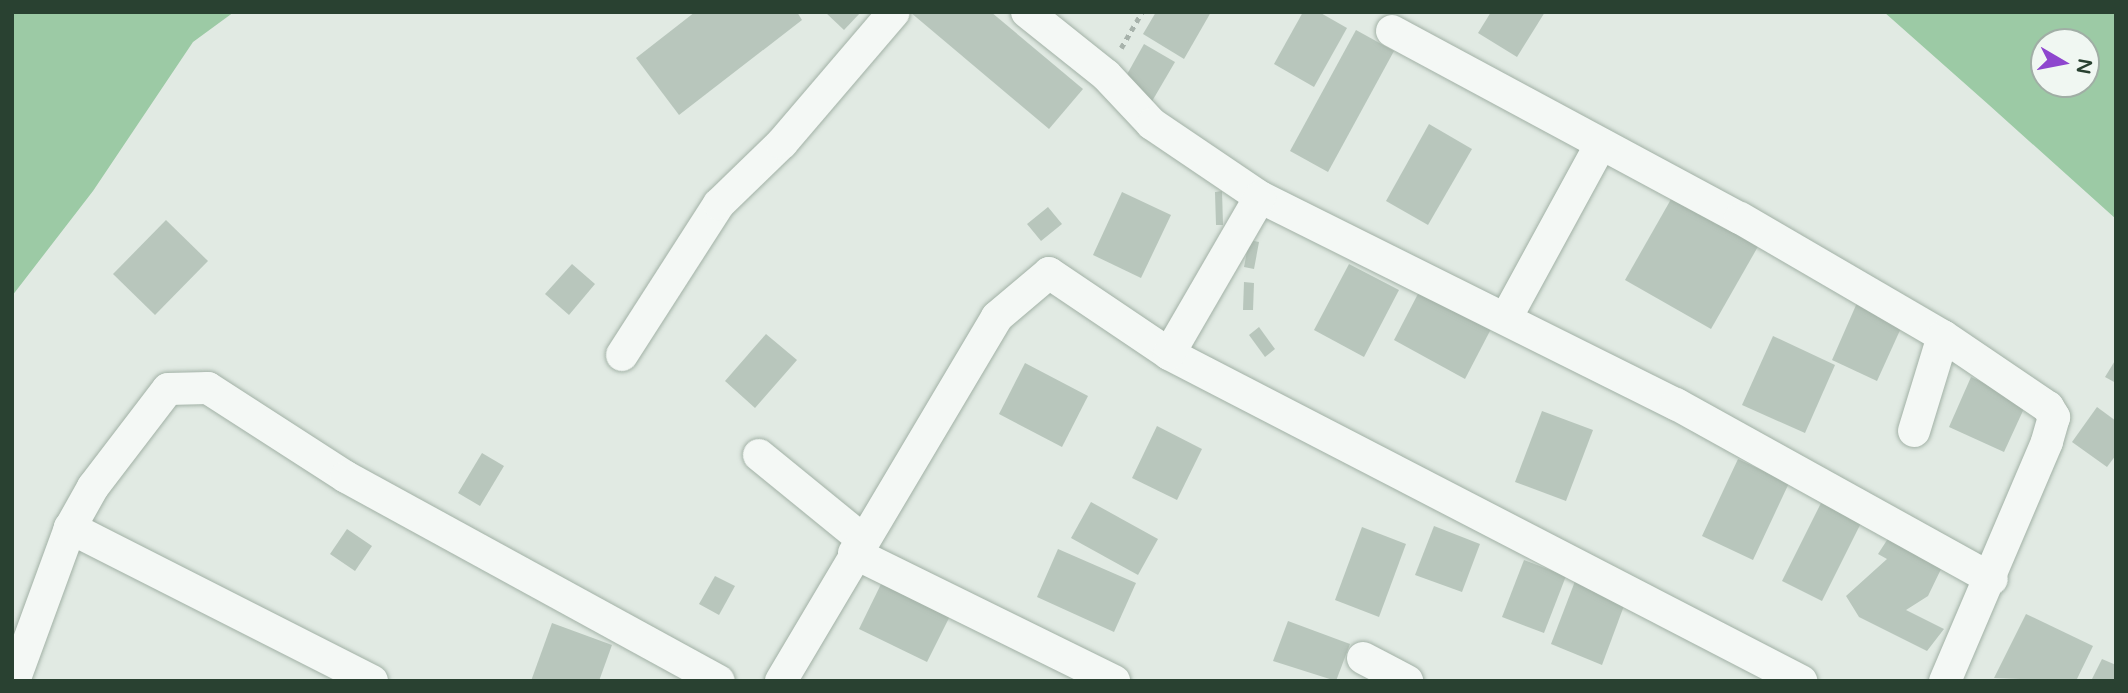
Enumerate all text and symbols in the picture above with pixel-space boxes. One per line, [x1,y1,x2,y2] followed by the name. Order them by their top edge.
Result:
[2030,28,2100,98] north arrow
[2072,57,2096,76] text: N

